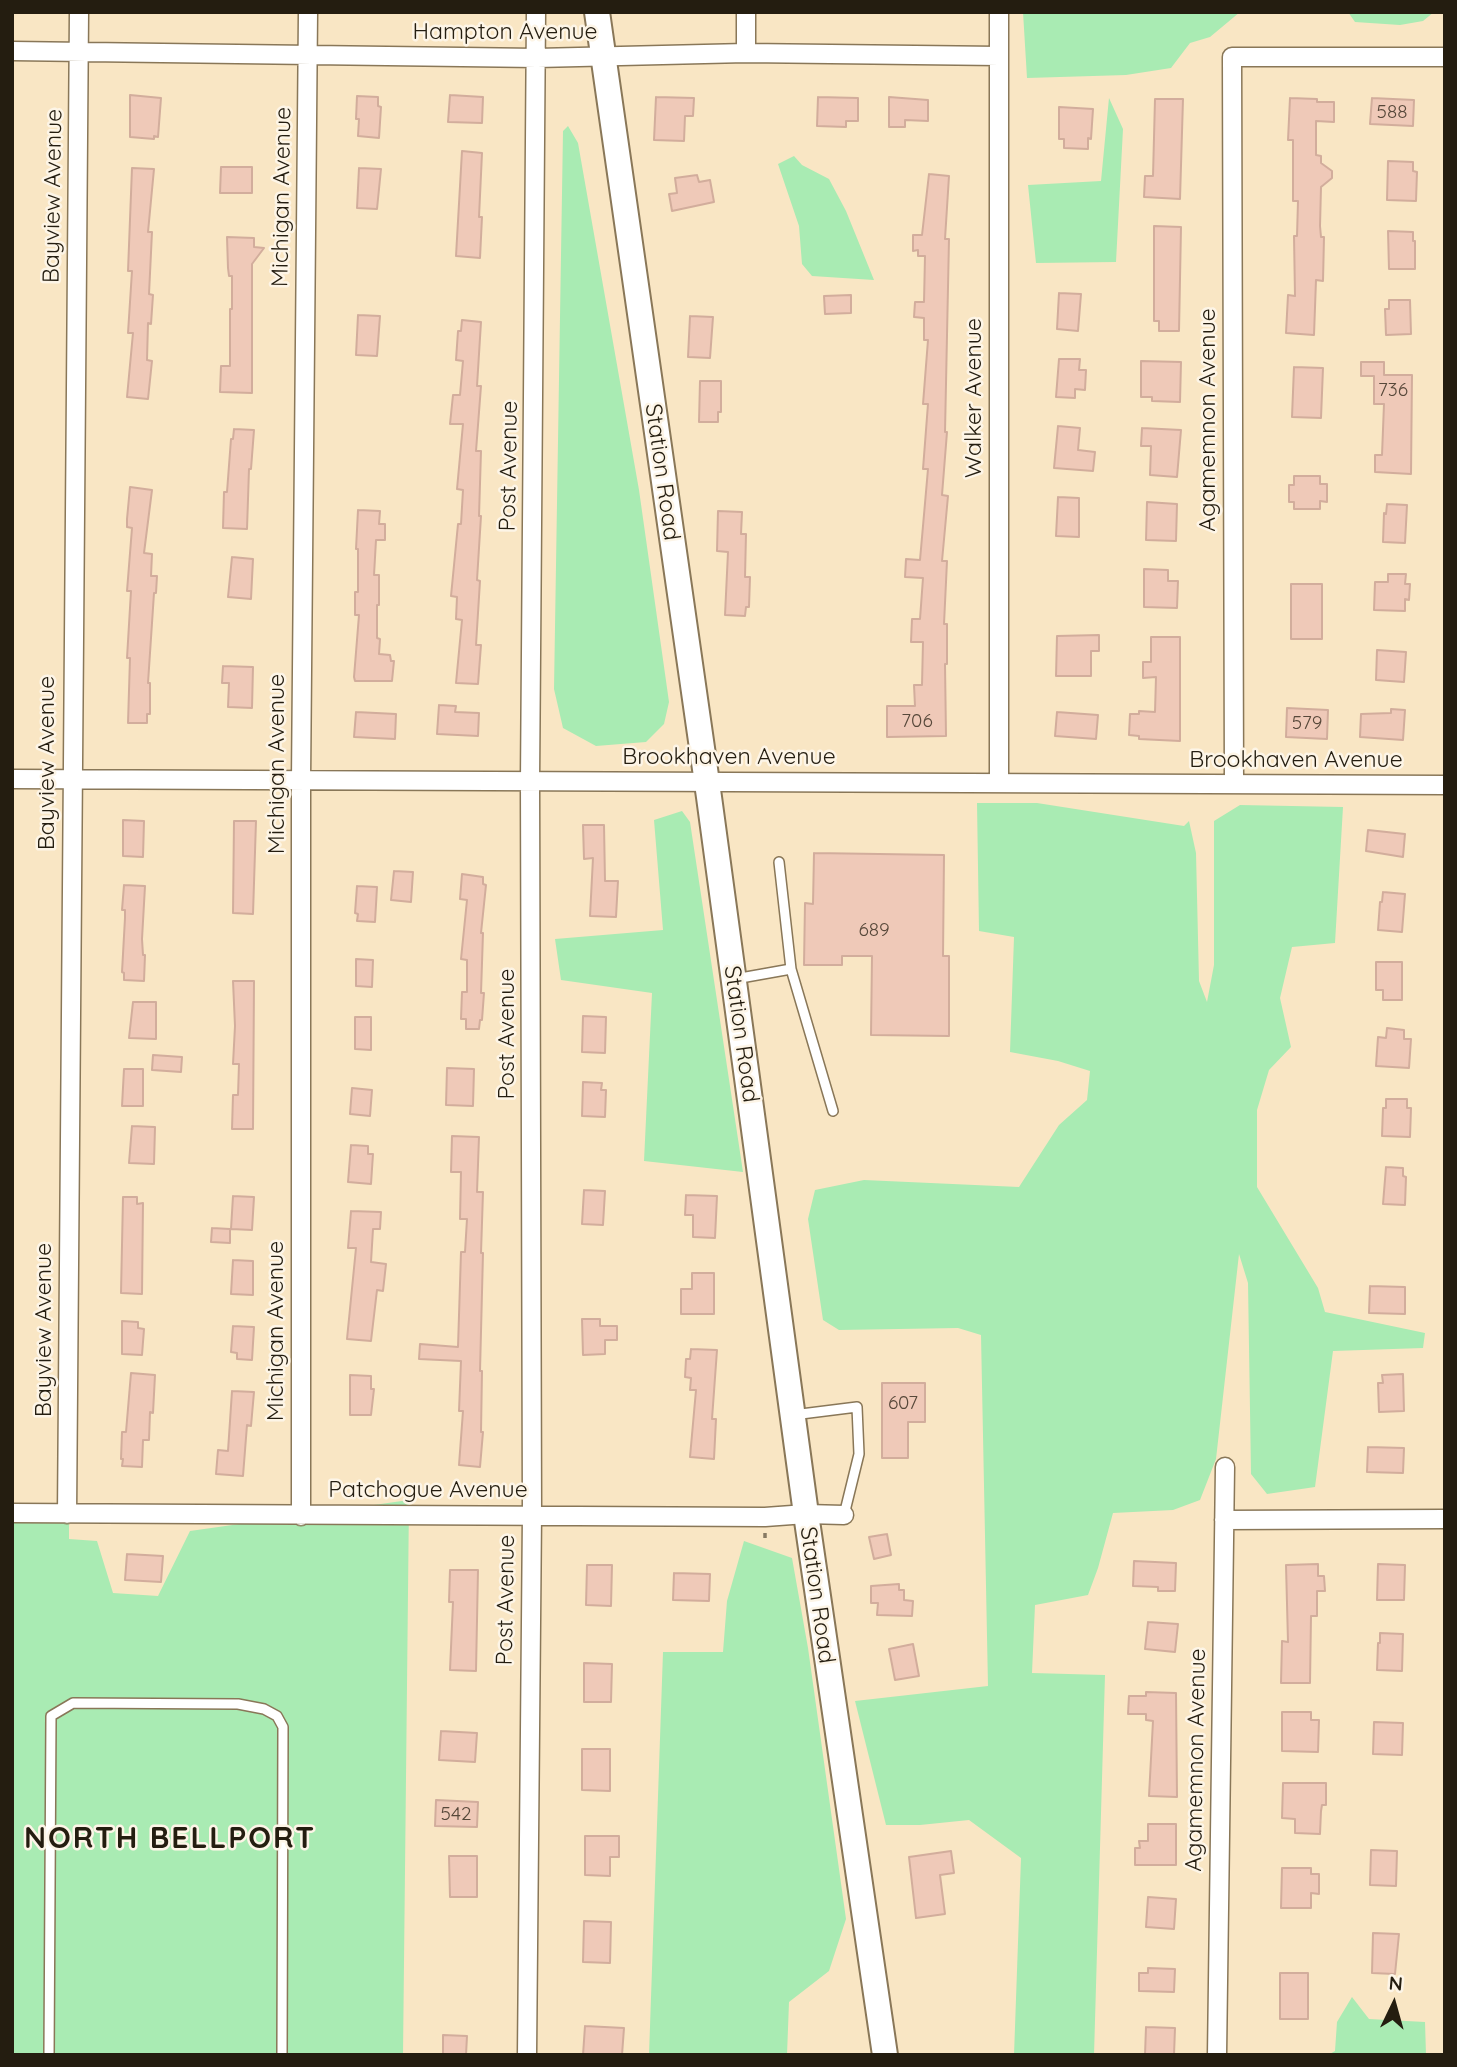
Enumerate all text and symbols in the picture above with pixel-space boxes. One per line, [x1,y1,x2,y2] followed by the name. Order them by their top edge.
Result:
[412,18,598,46] street label: Hampton Avenue
[1377,101,1407,123] house number: 588
[267,107,297,287] street label: Michigan Avenue
[38,109,68,283] street label: Bayview Avenue
[1194,308,1222,532] street label: Agamemnon Avenue
[960,318,988,478] street label: Walker Avenue
[1378,379,1408,401] house number: 736
[494,400,524,532] street label: Post Avenue
[639,402,685,542] street label: Station Road
[263,674,291,854] street label: Michigan Avenue
[33,676,61,850] street label: Bayview Avenue
[901,710,933,732] house number: 706
[1292,712,1322,734] house number: 579
[622,743,836,771] street label: Brookhaven Avenue
[1189,746,1403,774] street label: Brookhaven Avenue
[858,919,890,941] house number: 689
[718,964,764,1104] street label: Station Road
[493,969,521,1099] street label: Post Avenue
[262,1241,290,1421] street label: Michigan Avenue
[30,1243,58,1417] street label: Bayview Avenue
[888,1392,918,1414] house number: 607
[328,1476,528,1504] street label: Patchogue Avenue
[794,1525,840,1665] street label: Station Road
[491,1534,521,1666] street label: Post Avenue
[1180,1648,1212,1872] street label: Agamemnon Avenue
[441,1803,471,1825] house number: 542
[26,1821,314,1857] district label: NORTH BELLPORT
[1359,1969,1429,2039] north arrow
[1388,1971,1404,1996] text: N

